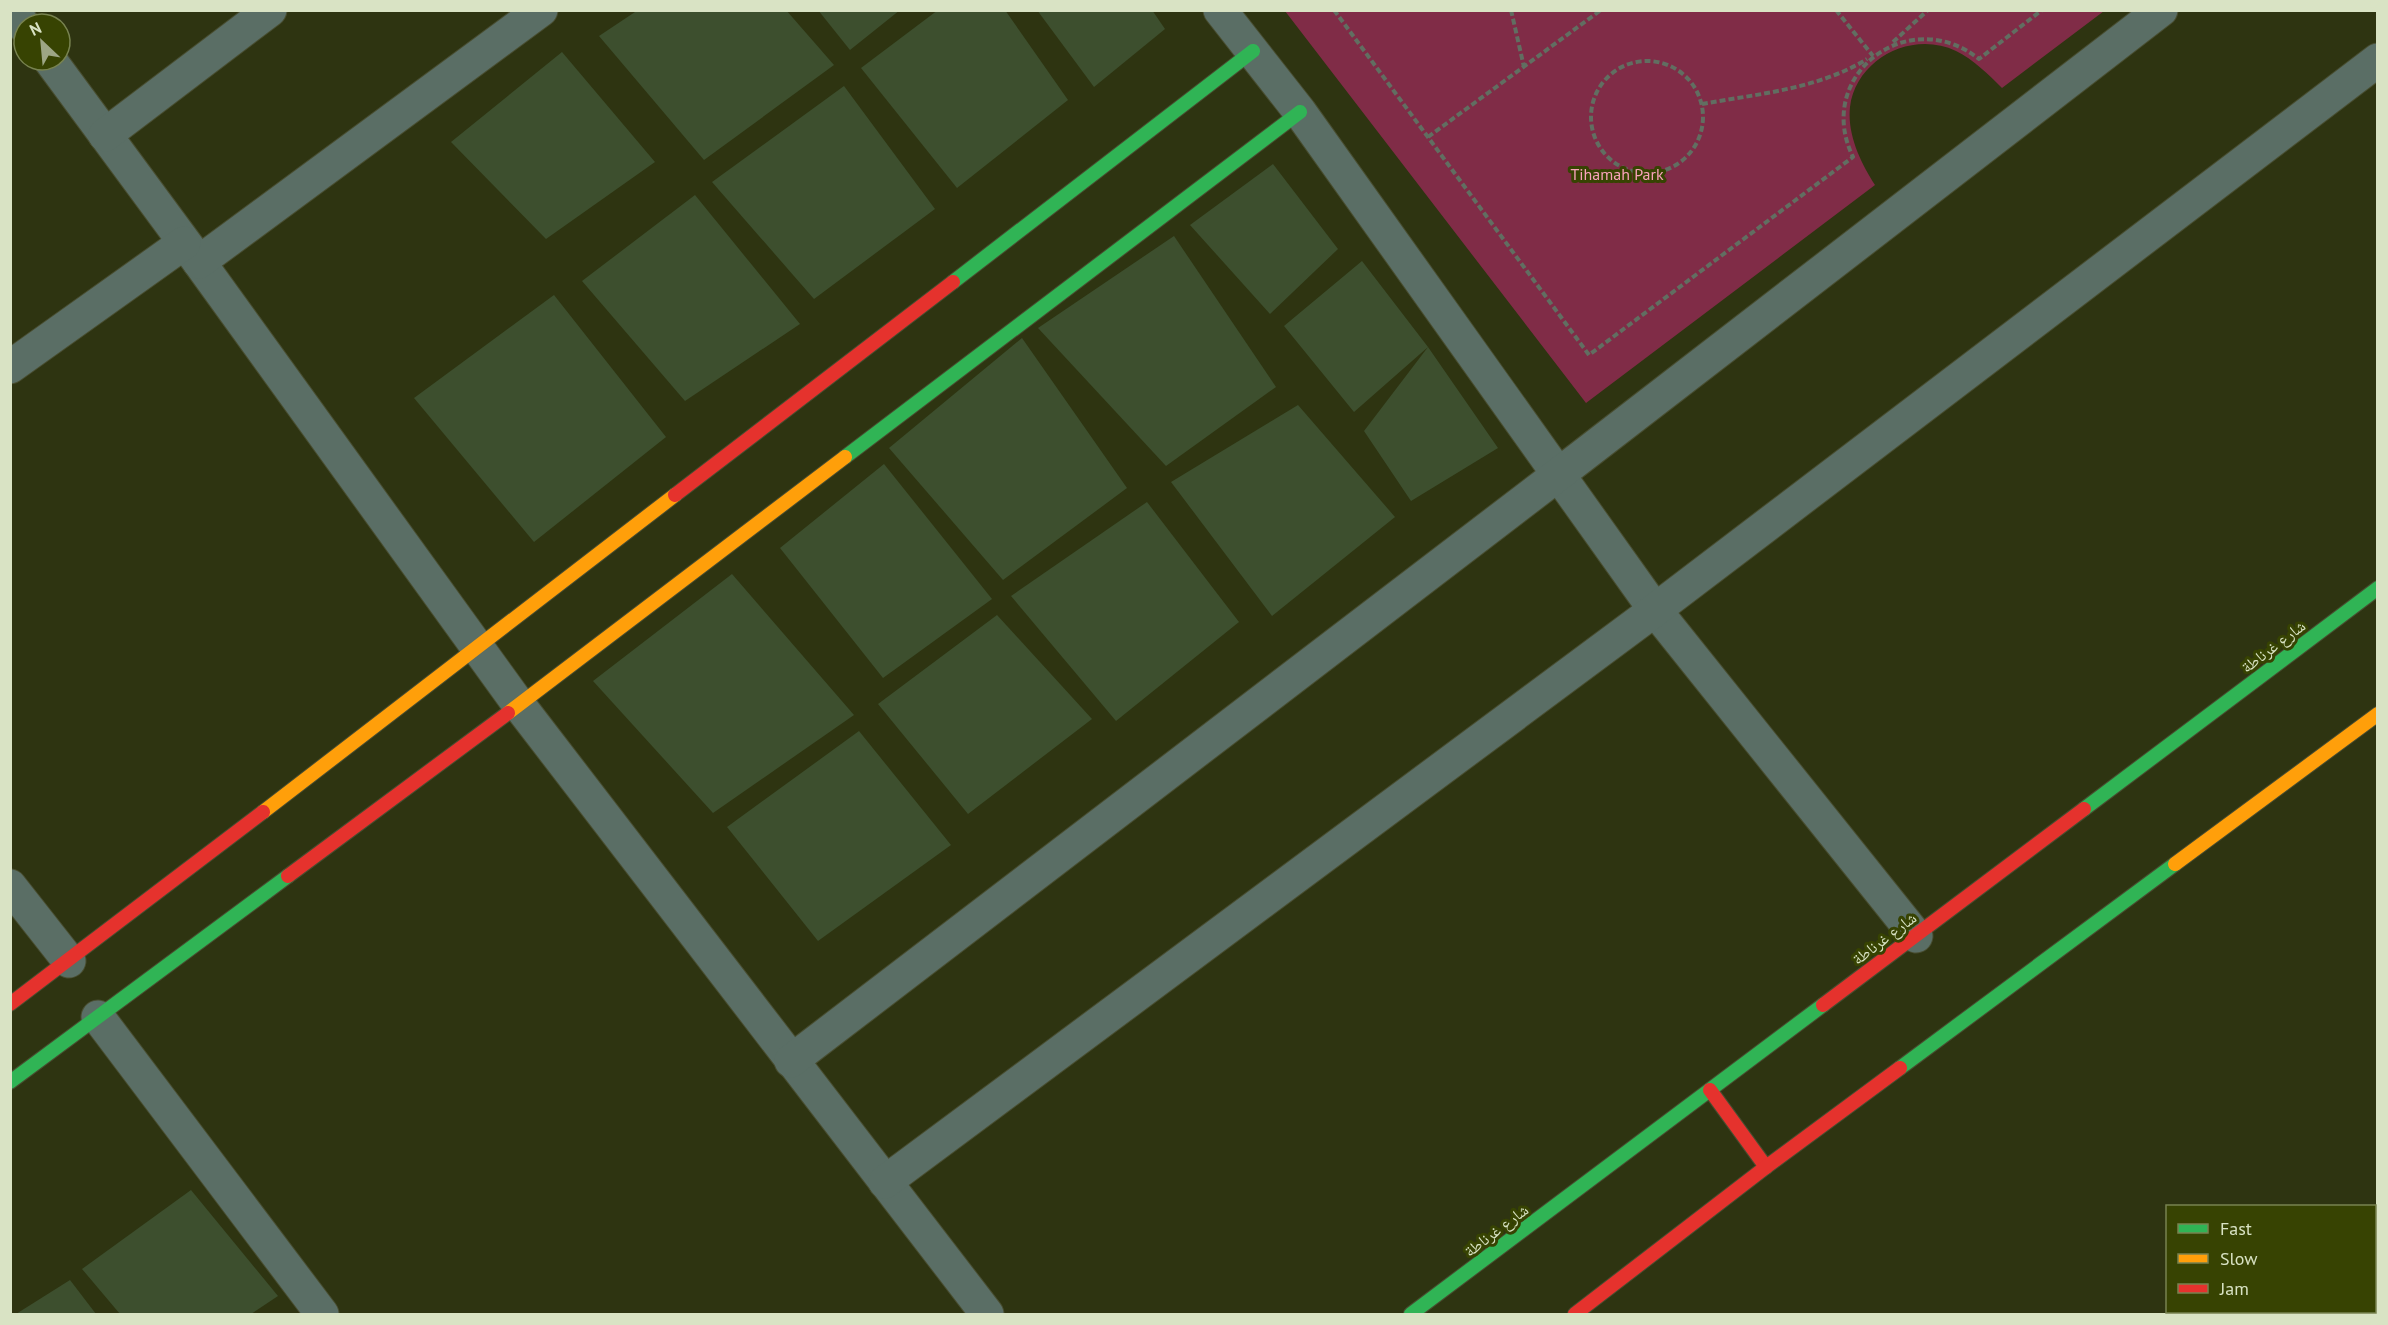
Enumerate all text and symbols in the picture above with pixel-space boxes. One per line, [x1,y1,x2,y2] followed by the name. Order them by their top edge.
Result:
[12,12,72,72] north arrow
[26,17,45,40] text: N
[1570,164,1664,184] park label: Tihamah Park
[2237,615,2310,677] street label: شارع غرناطة
[1848,907,1921,969] street label: شارع غرناطة
[1460,1199,1533,1261] street label: شارع غرناطة
[2166,1205,2376,1313] legend
[2220,1217,2252,1240] text: Fast
[2220,1247,2258,1270] text: Slow
[2219,1277,2249,1300] text: Jam

